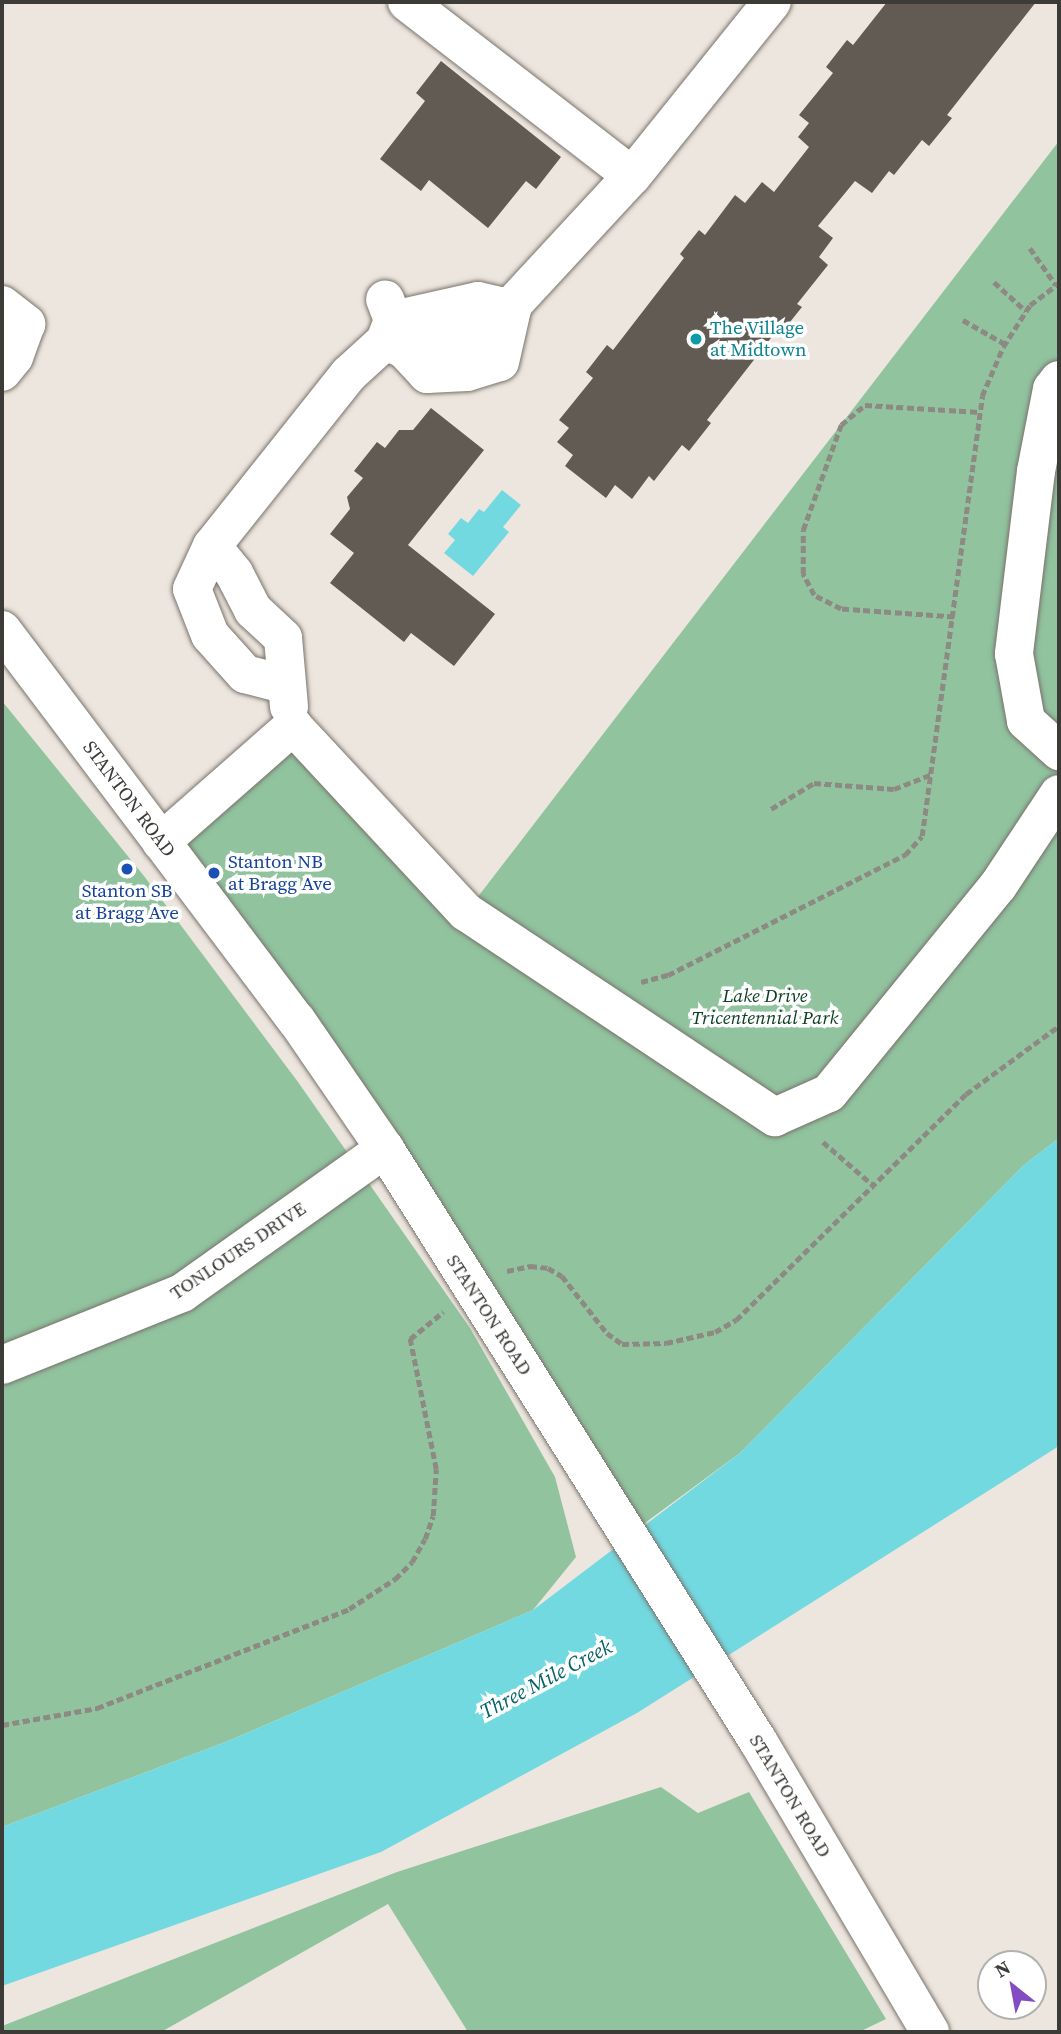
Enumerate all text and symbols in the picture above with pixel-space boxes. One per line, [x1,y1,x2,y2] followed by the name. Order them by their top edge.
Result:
[710,317,806,361] place label: The Village at Midtown
[688,331,704,347] marker: The Village at Midtown
[78,736,180,862] street label: STANTON ROAD
[228,851,332,895] place label: Stanton NB at Bragg Ave
[119,861,135,877] marker: Stanton SB at Bragg Ave
[206,865,222,881] marker: Stanton NB at Bragg Ave
[75,880,179,924] place label: Stanton SB at Bragg Ave
[692,985,838,1029] park label: Lake Drive Tricentennial Park
[166,1197,310,1305] street label: TONLOURS DRIVE
[441,1250,537,1380] street label: STANTON ROAD
[476,1634,616,1724] water label: Three Mile Creek
[744,1730,836,1862] street label: STANTON ROAD
[977,1950,1047,2020] north arrow
[990,1954,1015,1983] text: N

